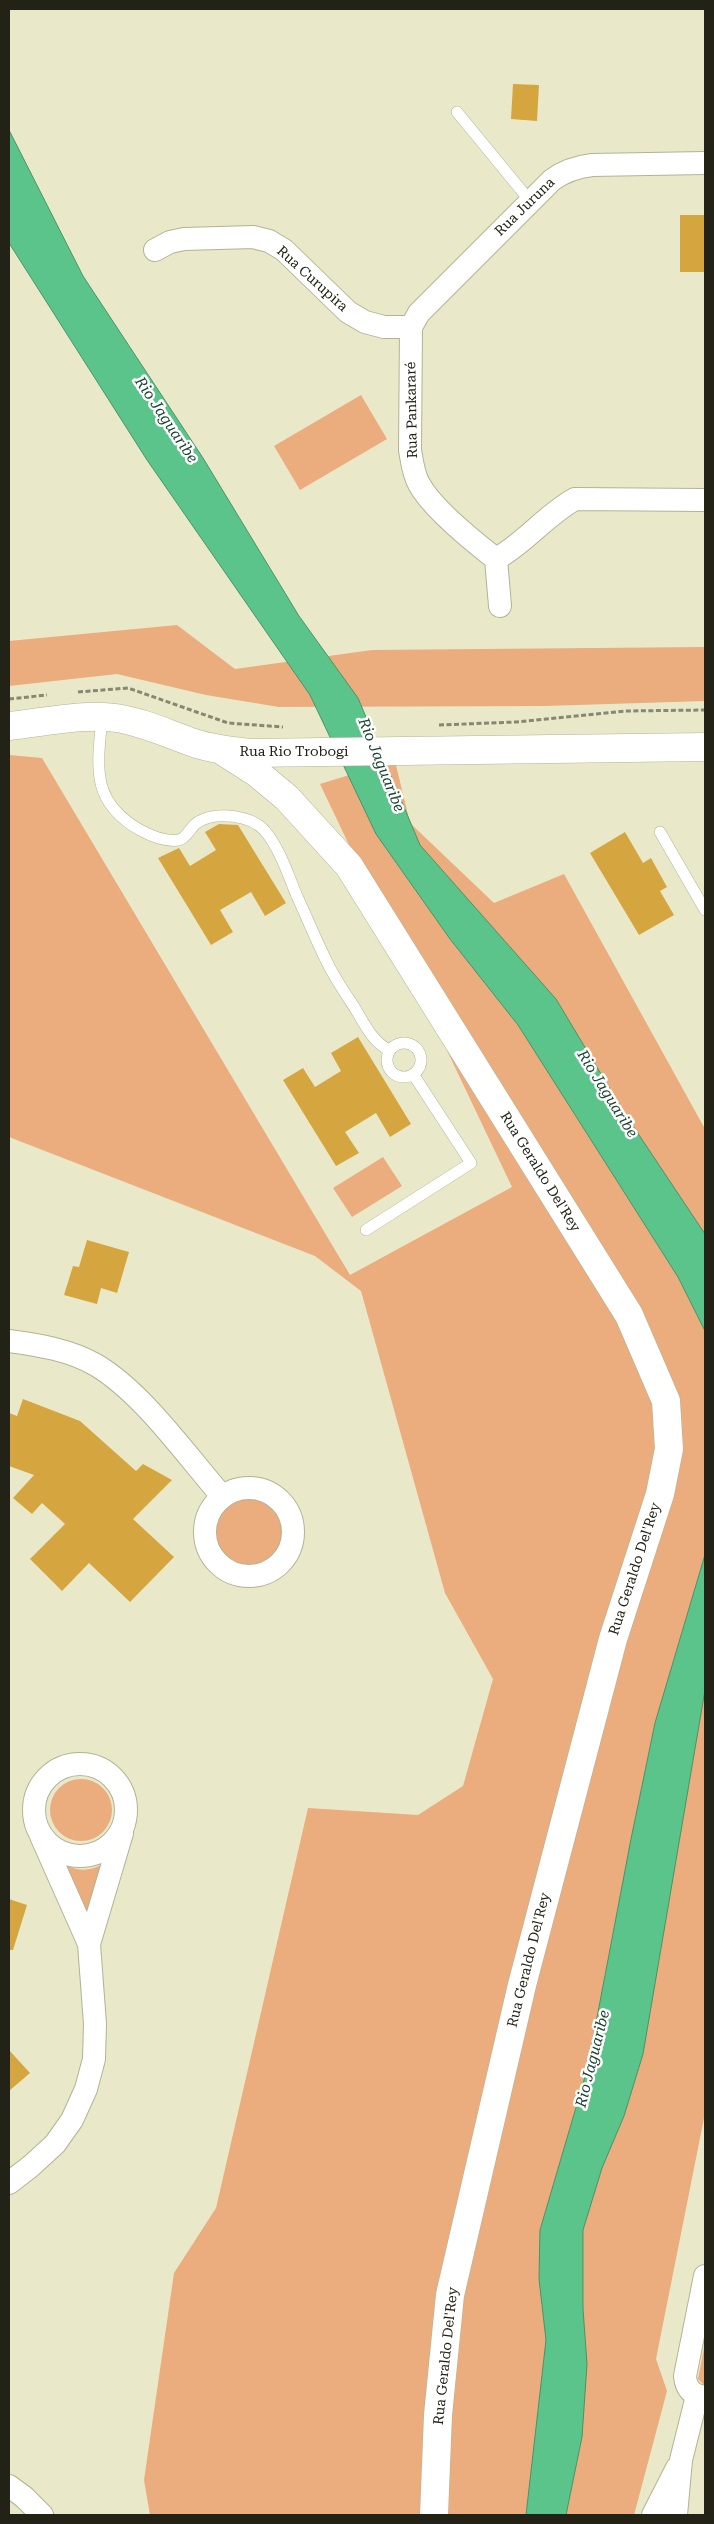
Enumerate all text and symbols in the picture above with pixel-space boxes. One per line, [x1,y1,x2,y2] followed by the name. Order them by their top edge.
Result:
[492,174,558,240] street label: Rua Juruna
[273,243,351,315] street label: Rua Curupira
[403,361,421,459] street label: Rua Pankararé
[131,374,201,466] water label: Rio Jaguaribe
[354,715,408,815] water label: Rio Jaguaribe
[239,744,349,760] street label: Rua Rio Trobogi
[573,1047,641,1141] water label: Rio Jaguaribe
[496,1109,584,1235] street label: Rua Geraldo Del'Rey
[606,1501,664,1637] street label: Rua Geraldo Del'Rey
[504,1891,554,2029] street label: Rua Geraldo Del'Rey
[572,2009,614,2109] water label: Rio Jaguaribe
[430,2286,462,2426] street label: Rua Geraldo Del'Rey

